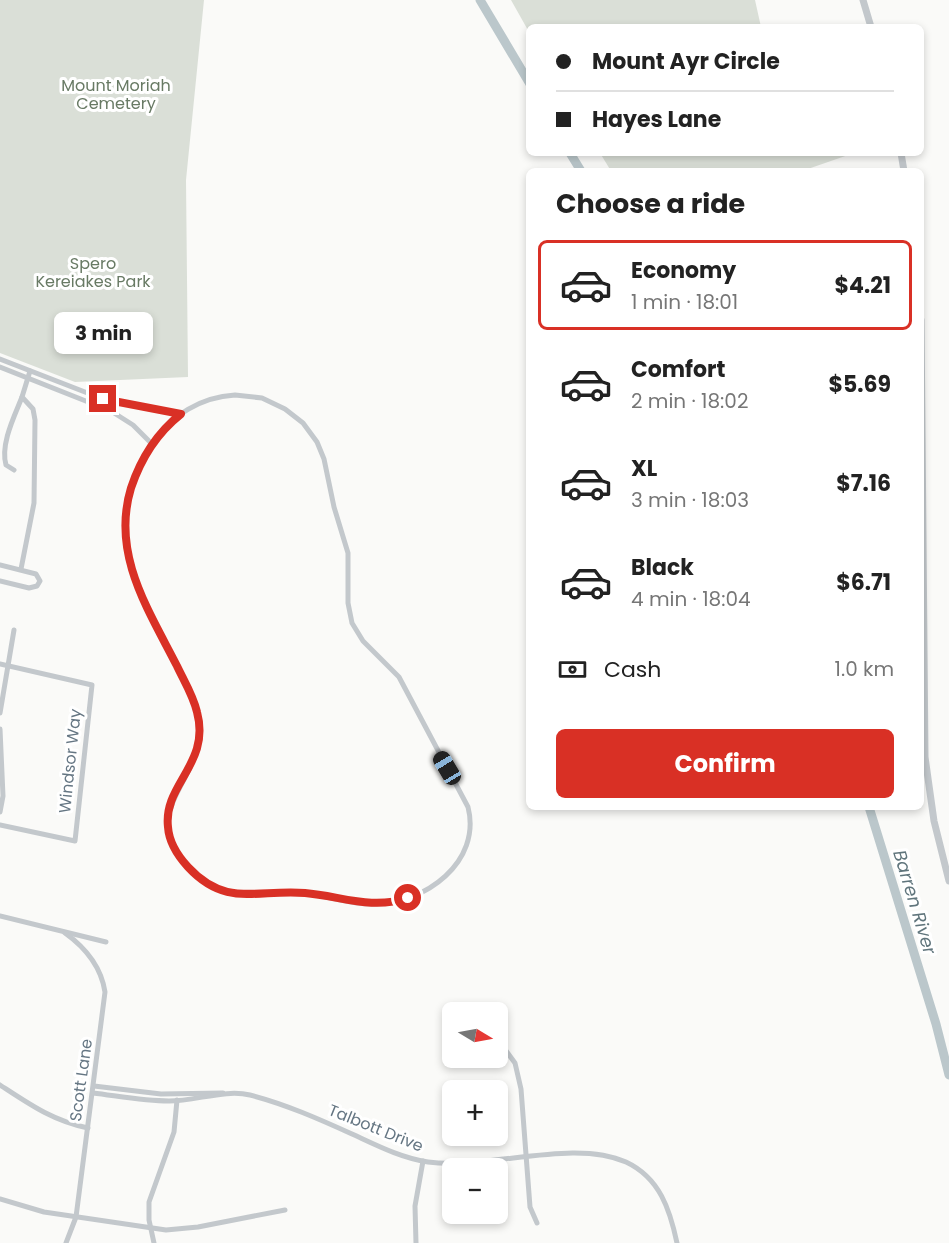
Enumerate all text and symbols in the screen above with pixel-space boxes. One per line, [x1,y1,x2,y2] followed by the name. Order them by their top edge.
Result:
[592,46,780,77] text: Mount Ayr Circle
[61,74,171,115] park label: Mount Moriah Cemetery
[592,104,721,135] text: Hayes Lane
[556,185,745,222] text: Choose a ride
[35,252,151,293] park label: Spero Kereiakes Park
[631,255,736,286] text: Economy
[559,258,613,312] icon: car
[835,270,891,301] text: $4.21
[631,288,738,316] text: 1 min · 18:01
[54,312,152,354] callout: 3 min
[75,319,132,347] text: 3 min
[631,354,725,385] text: Comfort
[559,357,613,411] icon: car
[828,369,891,400] text: $5.69
[89,385,116,412] route end
[631,387,748,415] text: 2 min · 18:02
[631,453,657,484] text: XL
[559,456,613,510] icon: car
[836,468,891,499] text: $7.16
[631,486,749,514] text: 3 min · 18:03
[631,552,694,583] text: Black
[559,555,613,609] icon: car
[836,567,891,598] text: $6.71
[631,585,751,613] text: 4 min · 18:04
[556,653,589,686] icon: cash
[604,654,661,685] text: Cash
[835,655,894,683] text: 1.0 km
[53,708,87,814] street label: Windsor Way
[556,729,894,798] button: Confirm
[430,748,464,788] car
[887,847,943,959] water label: Barren River
[394,884,421,911] route start
[442,1002,508,1068] north arrow
[442,1002,508,1224] map controls
[64,1037,98,1123] street label: Scott Lane
[442,1080,508,1146] button: +
[325,1099,427,1158] street label: Talbott Drive
[442,1158,508,1224] button: −

